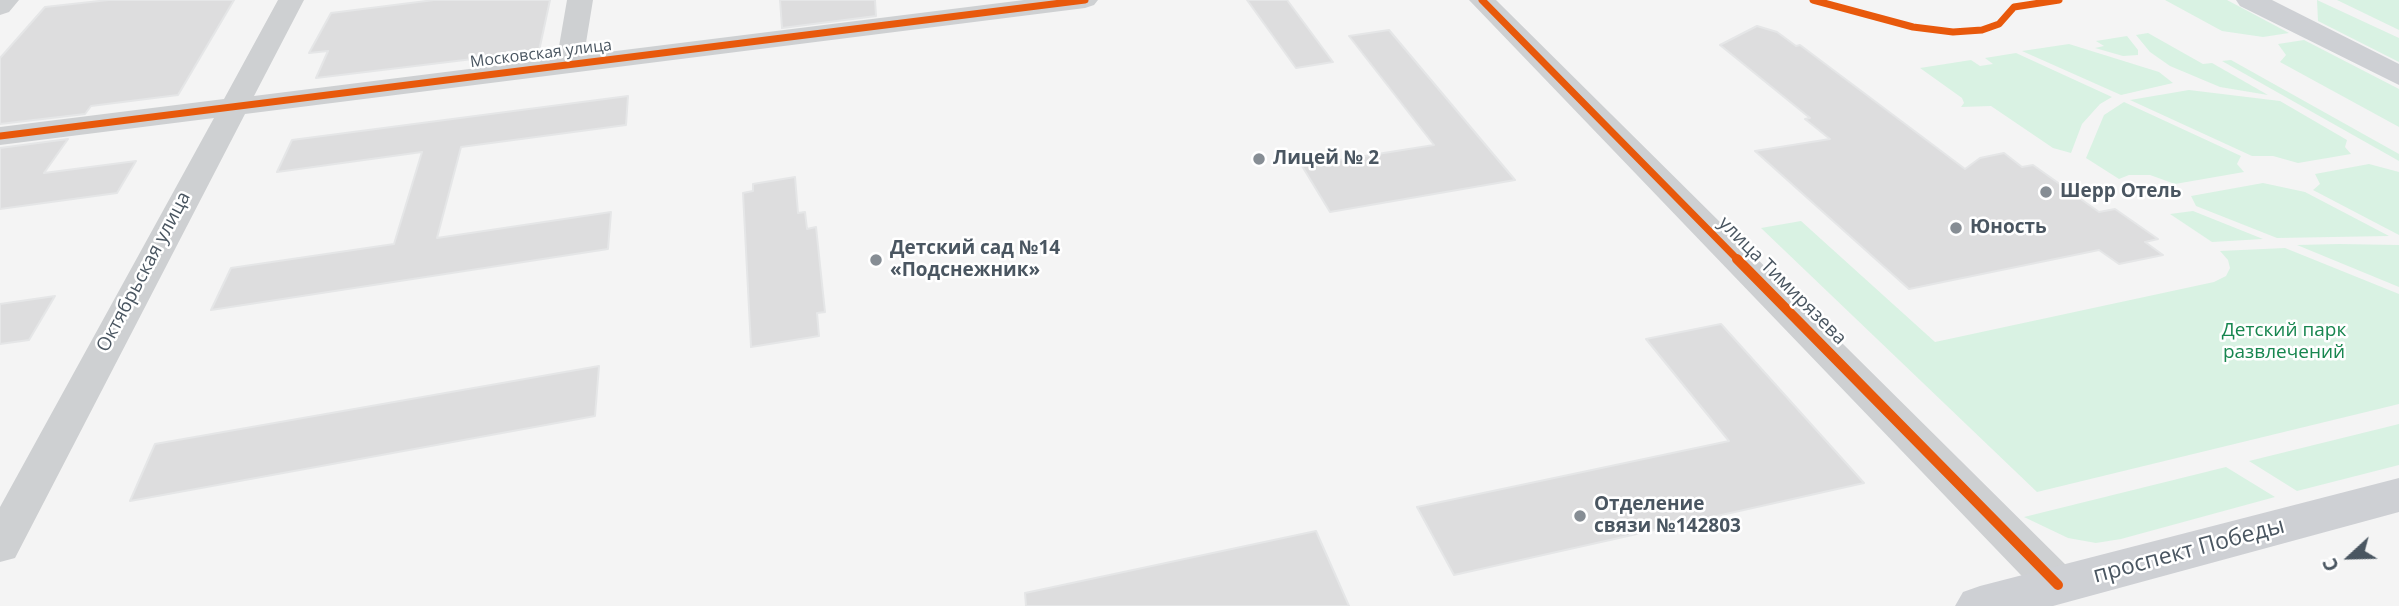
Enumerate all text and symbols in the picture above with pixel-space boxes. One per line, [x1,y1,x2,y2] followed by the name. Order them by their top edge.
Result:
[469,36,613,72] street label: Московская улица
[1273,148,1379,170] place label: Лицей № 2
[1251,151,1267,167] marker: Лицей № 2
[2060,181,2181,203] place label: Шерр Отель
[2038,184,2054,200] marker: Шерр Отель
[92,188,196,356] street label: Октябрьская улица
[1713,212,1851,350] street label: улица Тимирязева
[1970,217,2047,239] place label: Юность
[1948,220,1964,236] marker: Юность
[890,238,1060,282] place label: Детский сад №14 «Подснежник»
[868,252,884,268] marker: Детский сад №14 «Подснежник»
[2222,320,2346,364] park label: Детский парк развлечений
[1594,494,1741,538] place label: Отделение связи №142803
[1572,508,1588,524] marker: Отделение связи №142803
[2090,512,2288,590] street label: проспект Победы
[2315,522,2385,592] north arrow
[2316,554,2345,575] text: С

